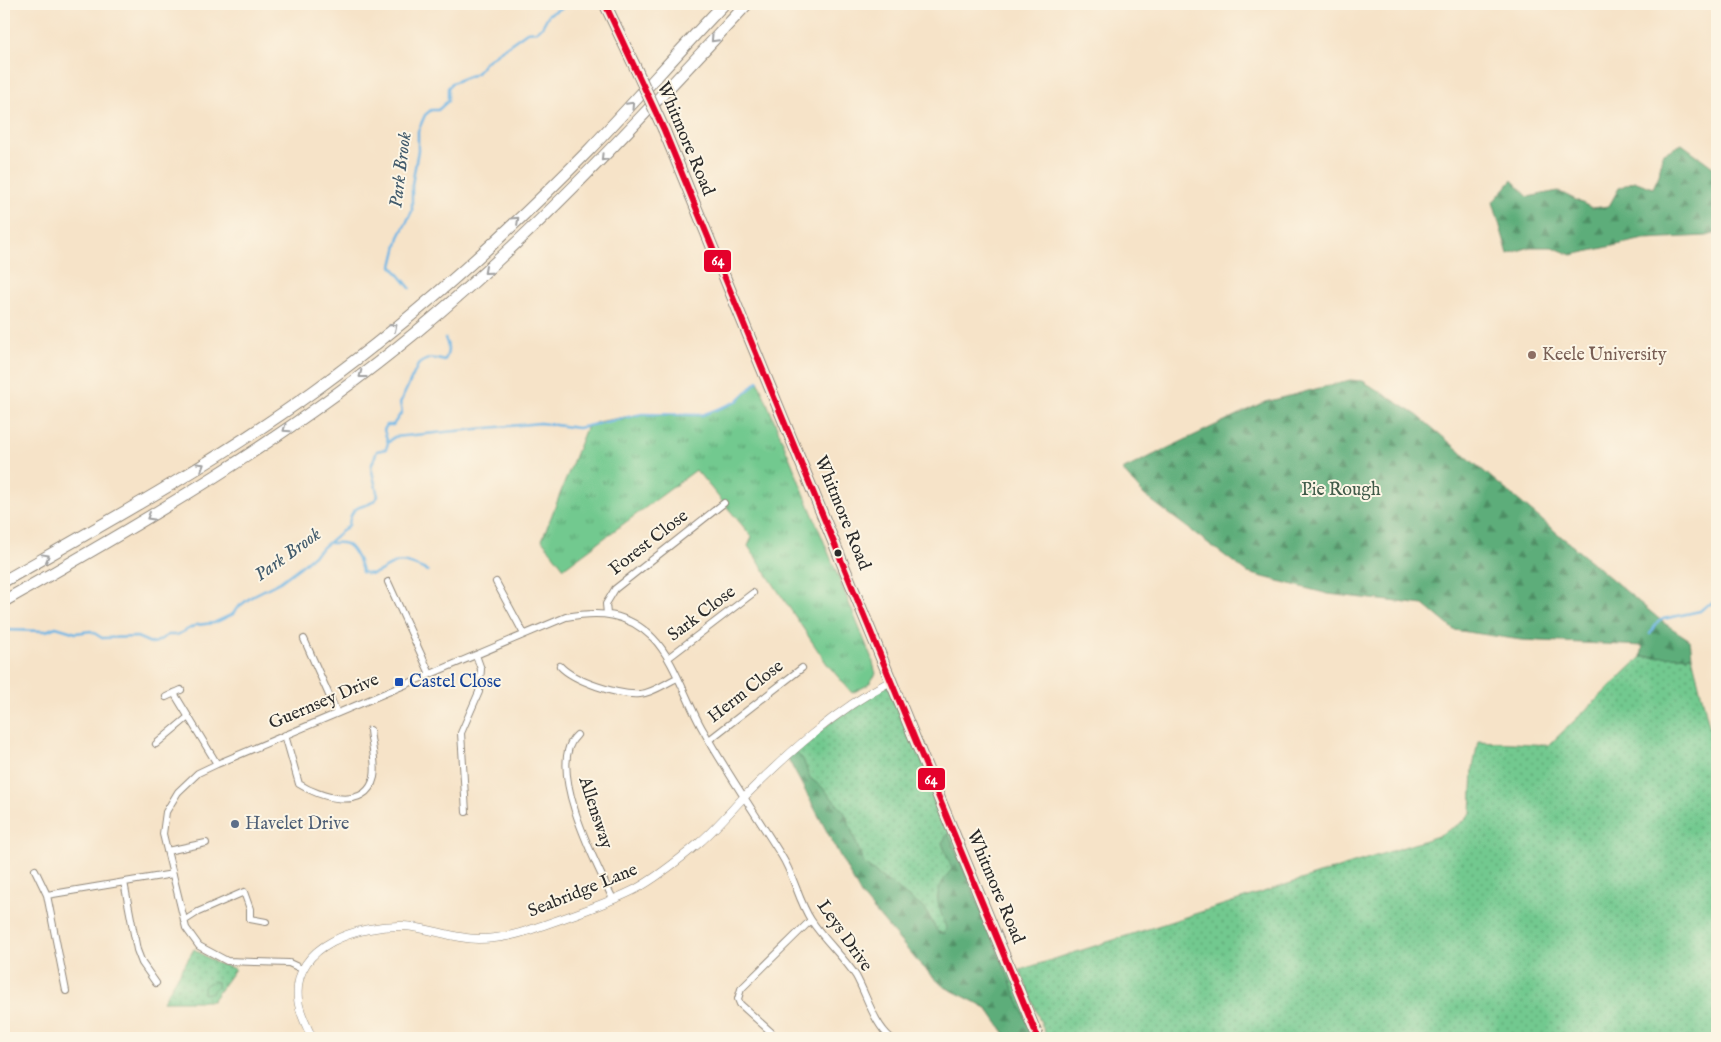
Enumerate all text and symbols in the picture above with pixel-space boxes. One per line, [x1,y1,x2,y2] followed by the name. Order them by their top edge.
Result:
[711,34,720,43] one-way arrow
[651,79,719,200] street label: Whitmore Road
[625,102,634,111] one-way arrow
[384,130,418,209] water label: Park Brook
[601,153,610,162] one-way arrow
[511,217,520,226] one-way arrow
[703,249,732,273] line badge: 64
[712,252,726,270] text: 64
[483,265,492,274] one-way arrow
[389,324,398,333] one-way arrow
[1542,344,1667,367] place label: Keele University
[1526,349,1538,361] marker: Keele University
[358,369,368,378] one-way arrow
[283,423,292,432] one-way arrow
[809,452,876,574] street label: Whitmore Road
[196,462,205,472] one-way arrow
[1301,479,1381,502] park label: Pie Rough
[605,505,693,581] street label: Forest Close
[146,511,155,521] one-way arrow
[250,523,326,587] water label: Park Brook
[833,548,843,558] unlabelled marker
[41,553,50,563] one-way arrow
[663,581,741,647] street label: Sark Close
[703,655,789,729] street label: Herm Close
[265,668,383,736] street label: Guernsey Drive
[409,671,501,694] place label: Castel Close
[393,676,405,688] marker: Castel Close
[917,767,946,791] line badge: 64
[925,771,939,789] text: 64
[572,773,617,852] street label: Allensway
[245,813,349,836] place label: Havelet Drive
[229,818,241,830] marker: Havelet Drive
[961,827,1029,948] street label: Whitmore Road
[525,859,641,923] street label: Seabridge Lane
[811,896,877,976] street label: Leys Drive

